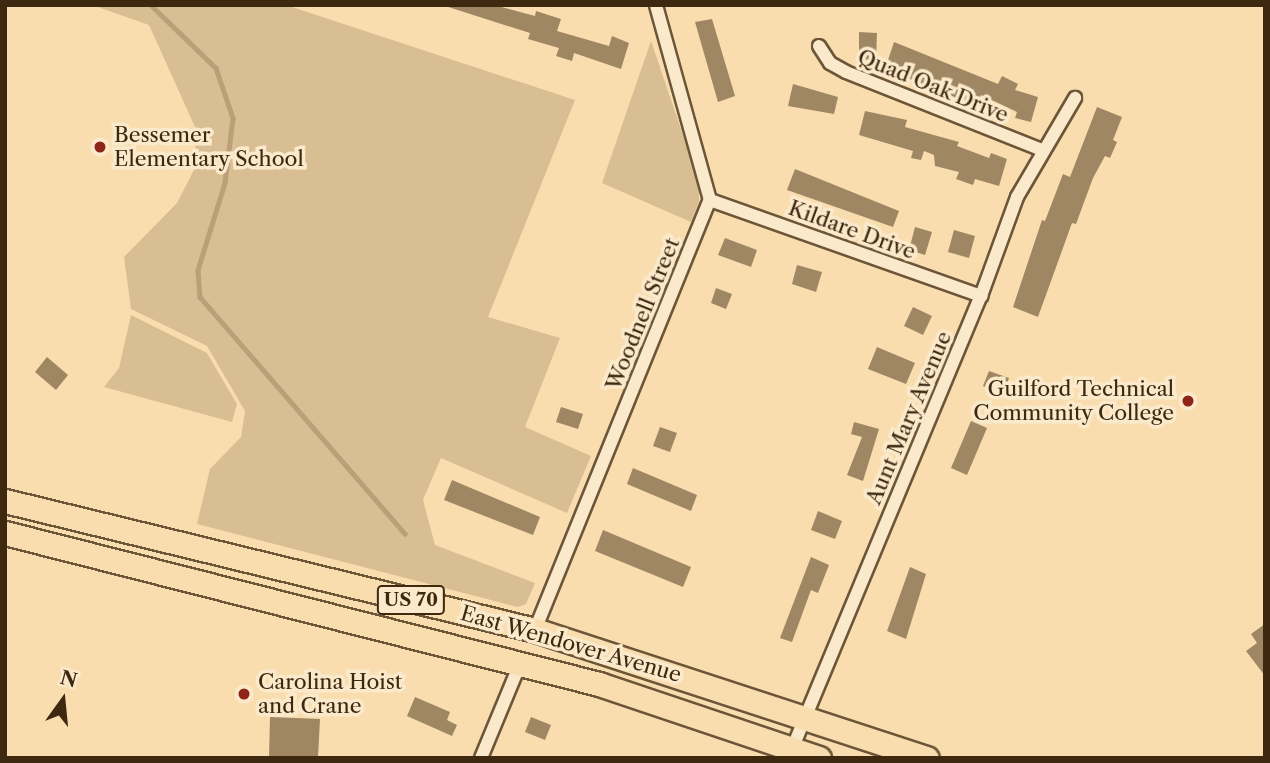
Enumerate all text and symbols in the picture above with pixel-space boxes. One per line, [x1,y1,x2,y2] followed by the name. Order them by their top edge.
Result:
[854,44,1012,128] street label: Quad Oak Drive
[114,122,304,172] place label: Bessemer Elementary School
[92,139,108,155] marker: Bessemer Elementary School
[785,195,919,265] street label: Kildare Drive
[601,234,685,394] street label: Woodnell Street
[861,327,957,509] street label: Aunt Mary Avenue
[973,376,1174,426] place label: Guilford Technical Community College
[1180,393,1196,409] marker: Guilford Technical Community College
[376,584,446,615] road number: US 70
[457,600,685,688] street label: East Wendover Avenue
[28,665,98,735] north arrow
[58,666,80,692] text: N
[258,669,402,719] place label: Carolina Hoist and Crane
[236,686,252,702] marker: Carolina Hoist and Crane

